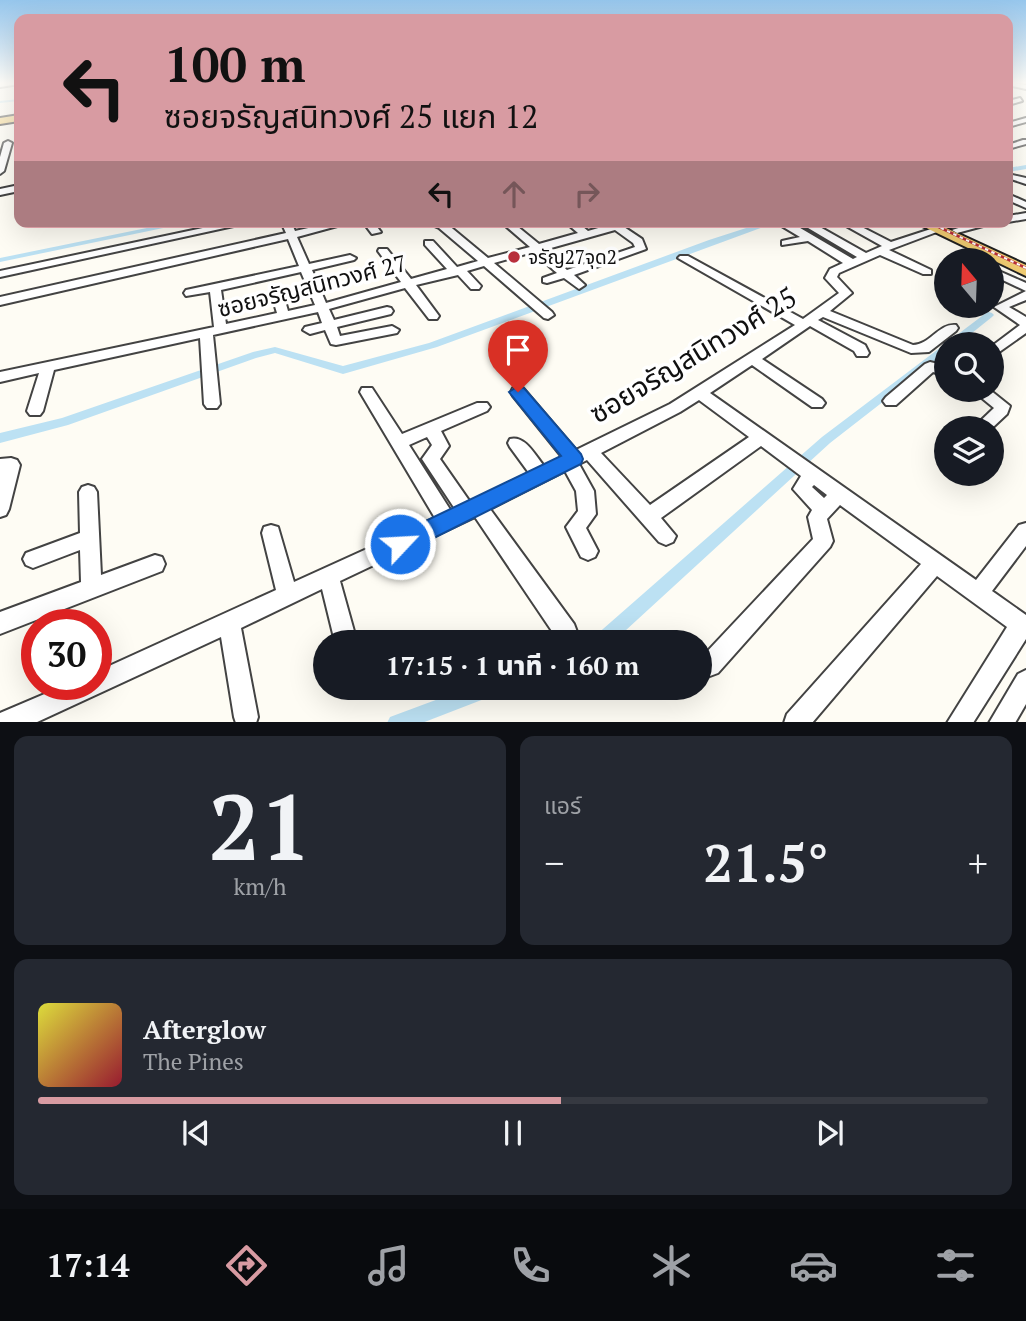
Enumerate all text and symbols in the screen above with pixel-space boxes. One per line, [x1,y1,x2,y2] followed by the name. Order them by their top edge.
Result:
[164,31,306,96] text: 100 m
[49,42,140,133] icon: left
[164,95,538,137] text: ซอยจรัญสนิทวงศ์ 25 แยก 12
[422,175,460,213] icon: left
[495,175,533,213] icon: ahead
[568,175,606,213] icon: right
[528,244,617,269] place label: จรัญ27จุด2
[214,247,410,324] street label: ซอยจรัญสนิทวงศ์ 27
[934,248,1004,318] north arrow
[934,248,1004,486] map controls
[506,249,522,265] marker: จรัญ27จุด2
[582,278,803,431] street label: ซอยจรัญสนิทวงศ์ 25
[488,320,548,392] pin
[499,331,537,369] icon: arrive
[934,332,1004,402] button: search
[934,416,1004,486] button: layers
[363,507,437,581] position arrow
[21,609,112,700] speed limit sign: 30
[386,648,639,682] text: 17:15 · 1 นาที · 160 m
[209,765,311,886] text: 21
[544,790,581,821] text: แอร์
[703,828,829,897] text: 21.5°
[544,838,564,888] text: −
[968,838,988,888] text: +
[233,871,287,902] text: km/h
[143,1012,266,1046] text: Afterglow
[143,1046,244,1077] text: The Pines
[177,1114,215,1152] icon: previous
[494,1114,532,1152] icon: pause
[811,1114,849,1152] icon: next
[222,1241,271,1290] icon: directions
[364,1241,413,1290] icon: music
[506,1241,555,1290] icon: phone
[647,1241,696,1290] icon: climate
[789,1241,838,1290] icon: car
[931,1241,980,1290] icon: filters
[46,1244,130,1286] text: 17:14

